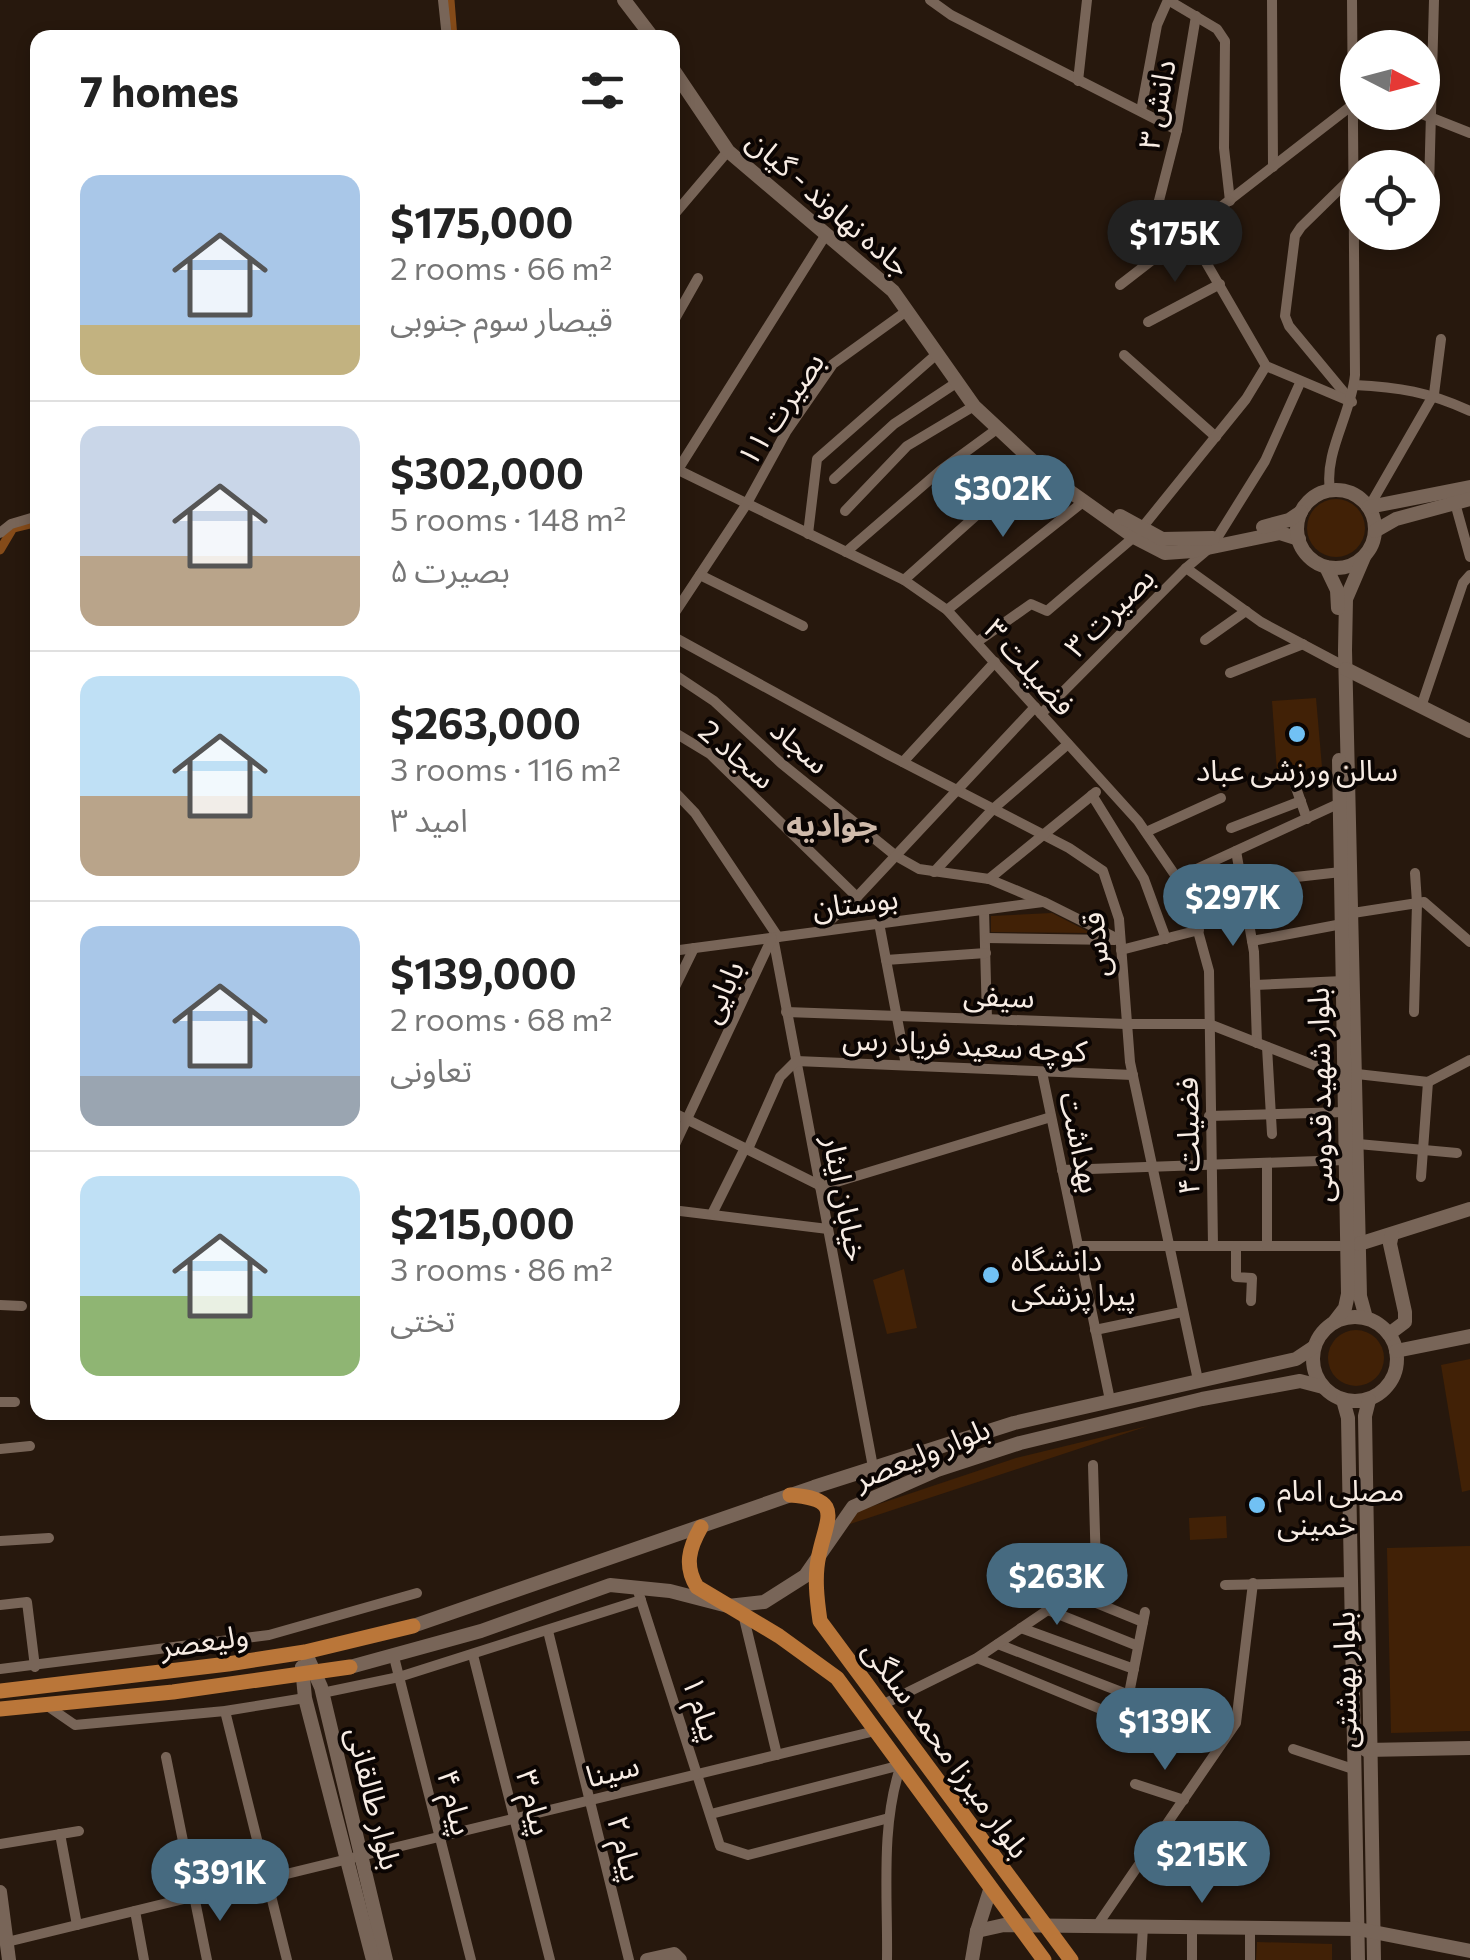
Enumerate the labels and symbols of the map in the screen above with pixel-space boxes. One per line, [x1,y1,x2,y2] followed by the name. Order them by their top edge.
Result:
[1340,30,1440,130] north arrow
[1128,56,1183,152] street label: دانش ۳
[740,121,920,284] street label: جاده نهاوند - گیان
[1105,200,1245,285] pin: $175K
[727,344,831,473] street label: بصیرت ۱۱
[933,455,1073,540] pin: $302K
[1055,558,1162,665] street label: بصیرت ۳
[978,610,1084,722] street label: فضیلت ۳
[764,709,838,781] street label: سجاد
[692,711,784,795] street label: سجاد 2
[1286,723,1308,745] marker: سالن ورزشی عباد
[1196,750,1398,788] place label: سالن ورزشی عباد
[786,803,878,843] district label: جوادیه
[1163,864,1303,949] pin: $297K
[810,877,900,926] street label: بوستان
[1072,910,1117,980] street label: قدس
[690,954,751,1029] street label: بابایی
[963,974,1035,1015] street label: سیفی
[1298,987,1339,1203] street label: بلوار شهید قدوسی
[841,1018,1089,1071] street label: کوچه سعید فریاد رس
[1166,1077,1206,1195] street label: فضیلت ۴
[1052,1088,1111,1196] street label: بهداشت
[815,1131,877,1264] street label: خیابان ایثار
[1011,1240,1136,1314] place label: دانشگاه پیرا پزشکی
[980,1264,1002,1286] marker: دانشگاه پیرا پزشکی
[847,1408,995,1497] street label: بلوار ولیعصر
[1277,1470,1404,1542] place label: مصلی امام خمینی
[1246,1494,1268,1516] marker: مصلی امام خمینی
[987,1543,1127,1628] pin: $263K
[1323,1611,1364,1749] street label: بلوار بهشتی
[157,1615,250,1665] street label: ولیعصر
[856,1632,1040,1865] street label: بلوار میرزا محمد سلگی
[670,1671,732,1747] street label: پیام ۱
[1095,1688,1235,1773] pin: $139K
[339,1723,412,1873] street label: بلوار طالقانی
[581,1745,643,1794] street label: سینا
[425,1765,483,1840] street label: پیام ۴
[504,1765,562,1840] street label: پیام ۳
[595,1811,653,1886] street label: پیام ۲
[1132,1821,1272,1906] pin: $215K
[150,1839,290,1924] pin: $391K

